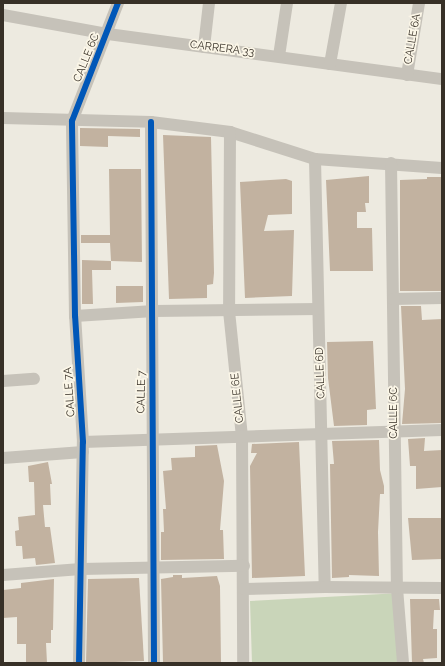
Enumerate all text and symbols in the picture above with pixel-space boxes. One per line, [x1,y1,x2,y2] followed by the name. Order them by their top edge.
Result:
[402,13,424,65] street label: CALLE 6A
[71,32,103,84] street label: CALLE 6C
[189,38,255,60] street label: CARRERA 33
[314,347,328,399] street label: CALLE 6D
[62,367,78,417] street label: CALLE 7A
[135,370,149,414] street label: CALLE 7
[229,372,247,424] street label: CALLE 6E
[387,387,401,439] street label: CALLE 6C

